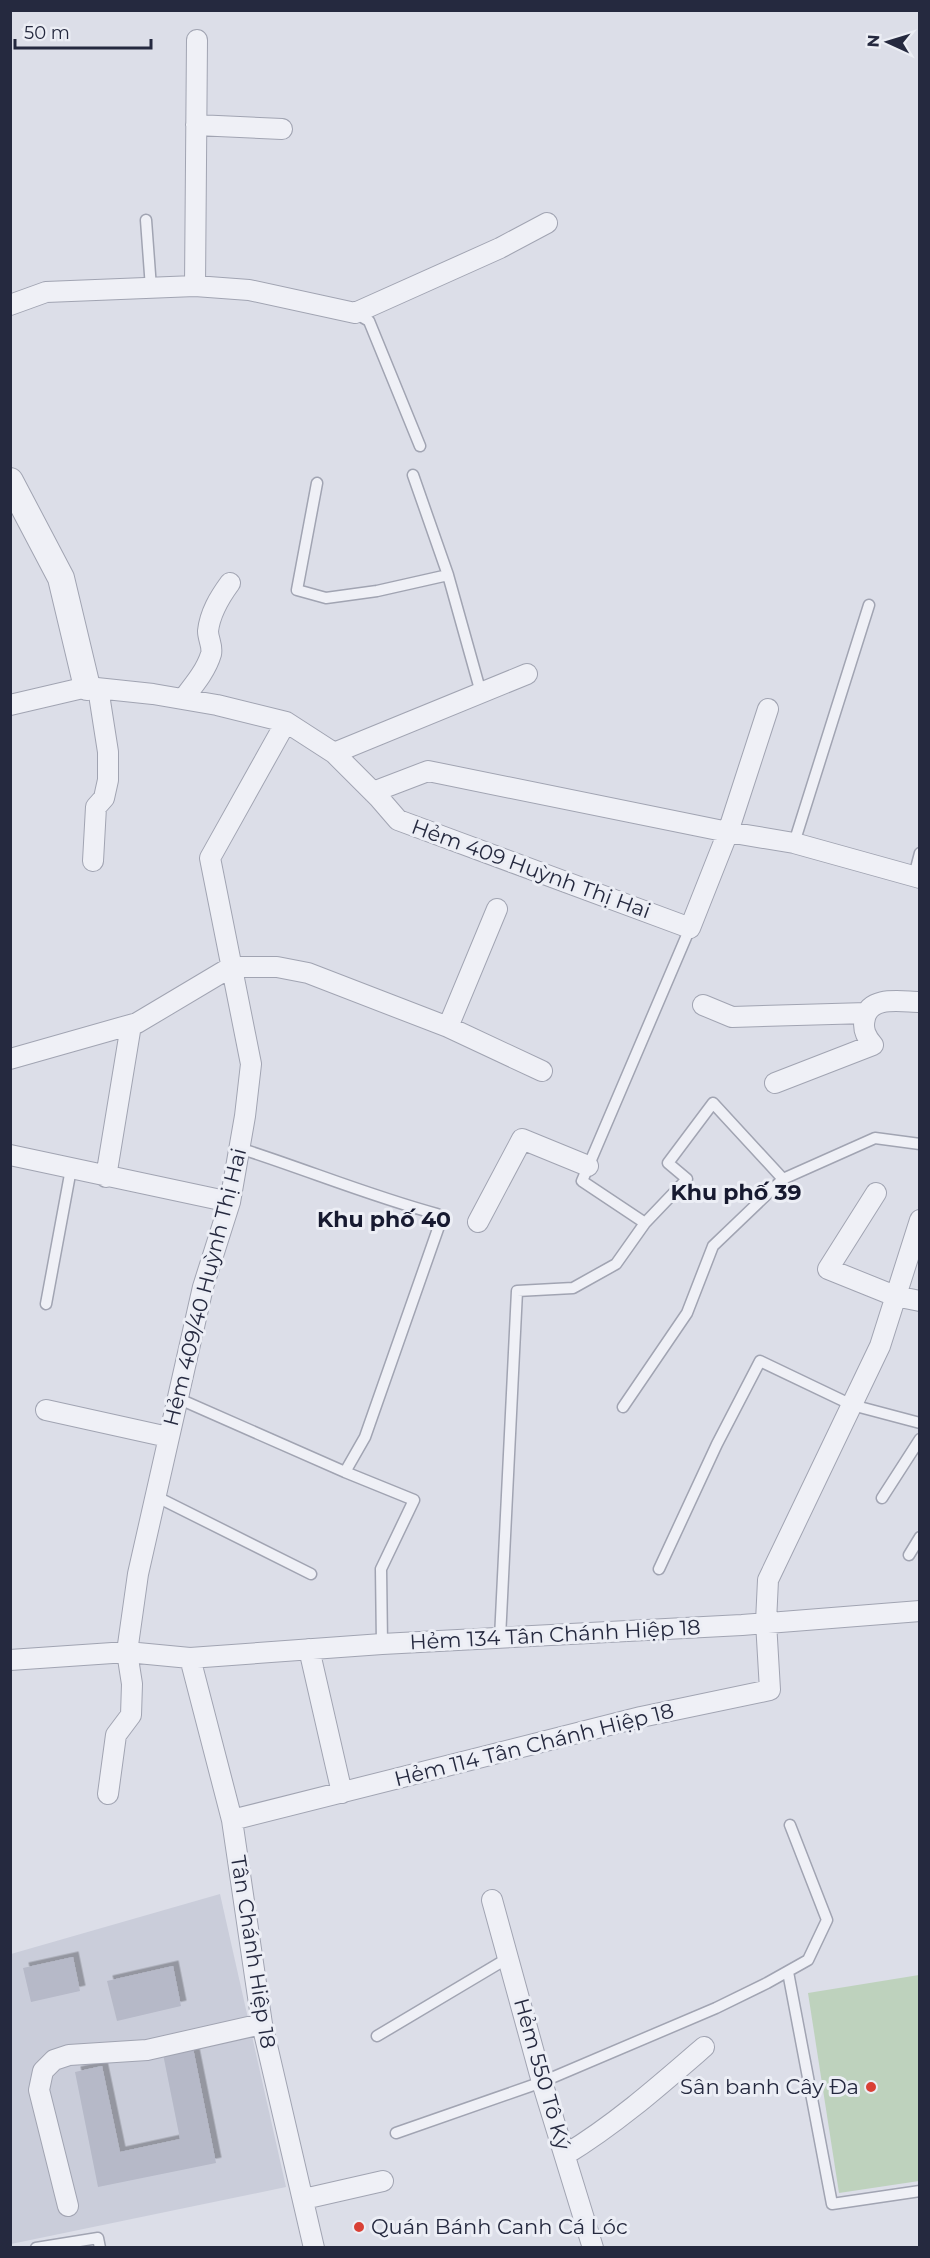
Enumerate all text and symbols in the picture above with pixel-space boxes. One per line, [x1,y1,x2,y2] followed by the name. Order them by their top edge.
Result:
[15,12,152,50] scale bar
[858,12,918,72] north arrow
[24,22,70,44] text: 50 m
[864,34,883,48] text: N
[408,814,654,923] street label: Hẻm 409 Huỳnh Thị Hai
[158,1145,251,1428] street label: Hẻm 409/40 Huỳnh Thị Hai
[671,1179,801,1206] district label: Khu phố 39
[317,1206,451,1233] district label: Khu phố 40
[409,1614,701,1655] street label: Hẻm 134 Tân Chánh Hiệp 18
[392,1698,676,1791] street label: Hẻm 114 Tân Chánh Hiệp 18
[226,1854,281,2050] street label: Tân Chánh Hiệp 18
[509,1995,576,2153] street label: Hẻm 550 Tô Ký
[680,2074,859,2099] place label: Sân banh Cây Đa
[864,2080,878,2094] marker: Sân banh Cây Đa
[371,2214,628,2239] place label: Quán Bánh Canh Cá Lóc
[352,2220,366,2234] marker: Quán Bánh Canh Cá Lóc

